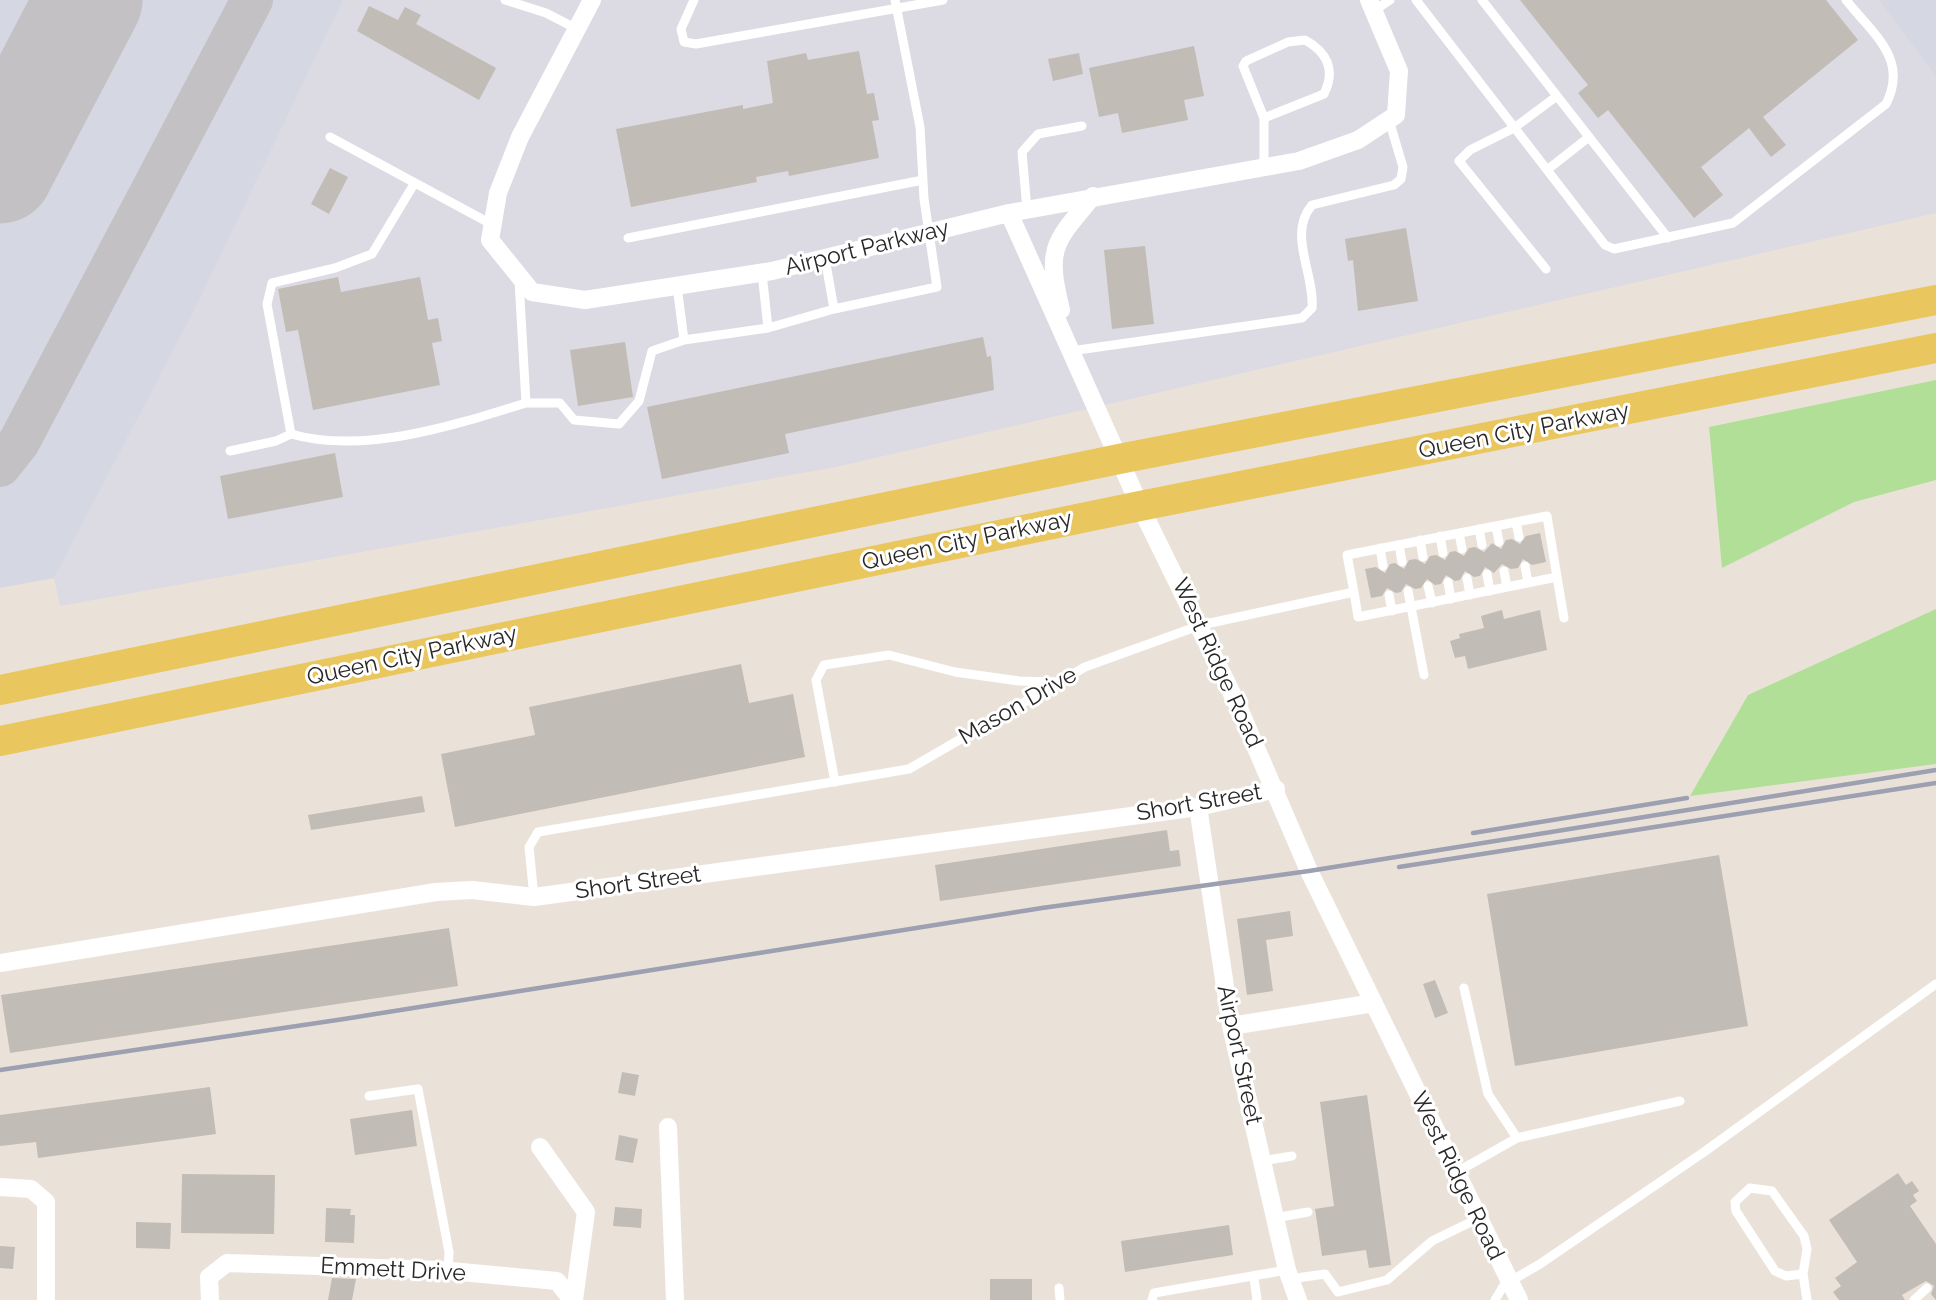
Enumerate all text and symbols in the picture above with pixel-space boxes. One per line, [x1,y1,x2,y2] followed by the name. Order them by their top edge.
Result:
[782,214,952,282] street label: Airport Parkway
[1416,397,1632,465] street label: Queen City Parkway
[859,505,1075,577] street label: Queen City Parkway
[1166,574,1268,752] street label: West Ridge Road
[304,620,520,692] street label: Queen City Parkway
[954,661,1082,751] street label: Mason Drive
[1134,778,1264,828] street label: Short Street
[573,861,703,905] street label: Short Street
[1211,983,1267,1127] street label: Airport Street
[1404,1087,1510,1265] street label: West Ridge Road
[320,1252,466,1288] street label: Emmett Drive

